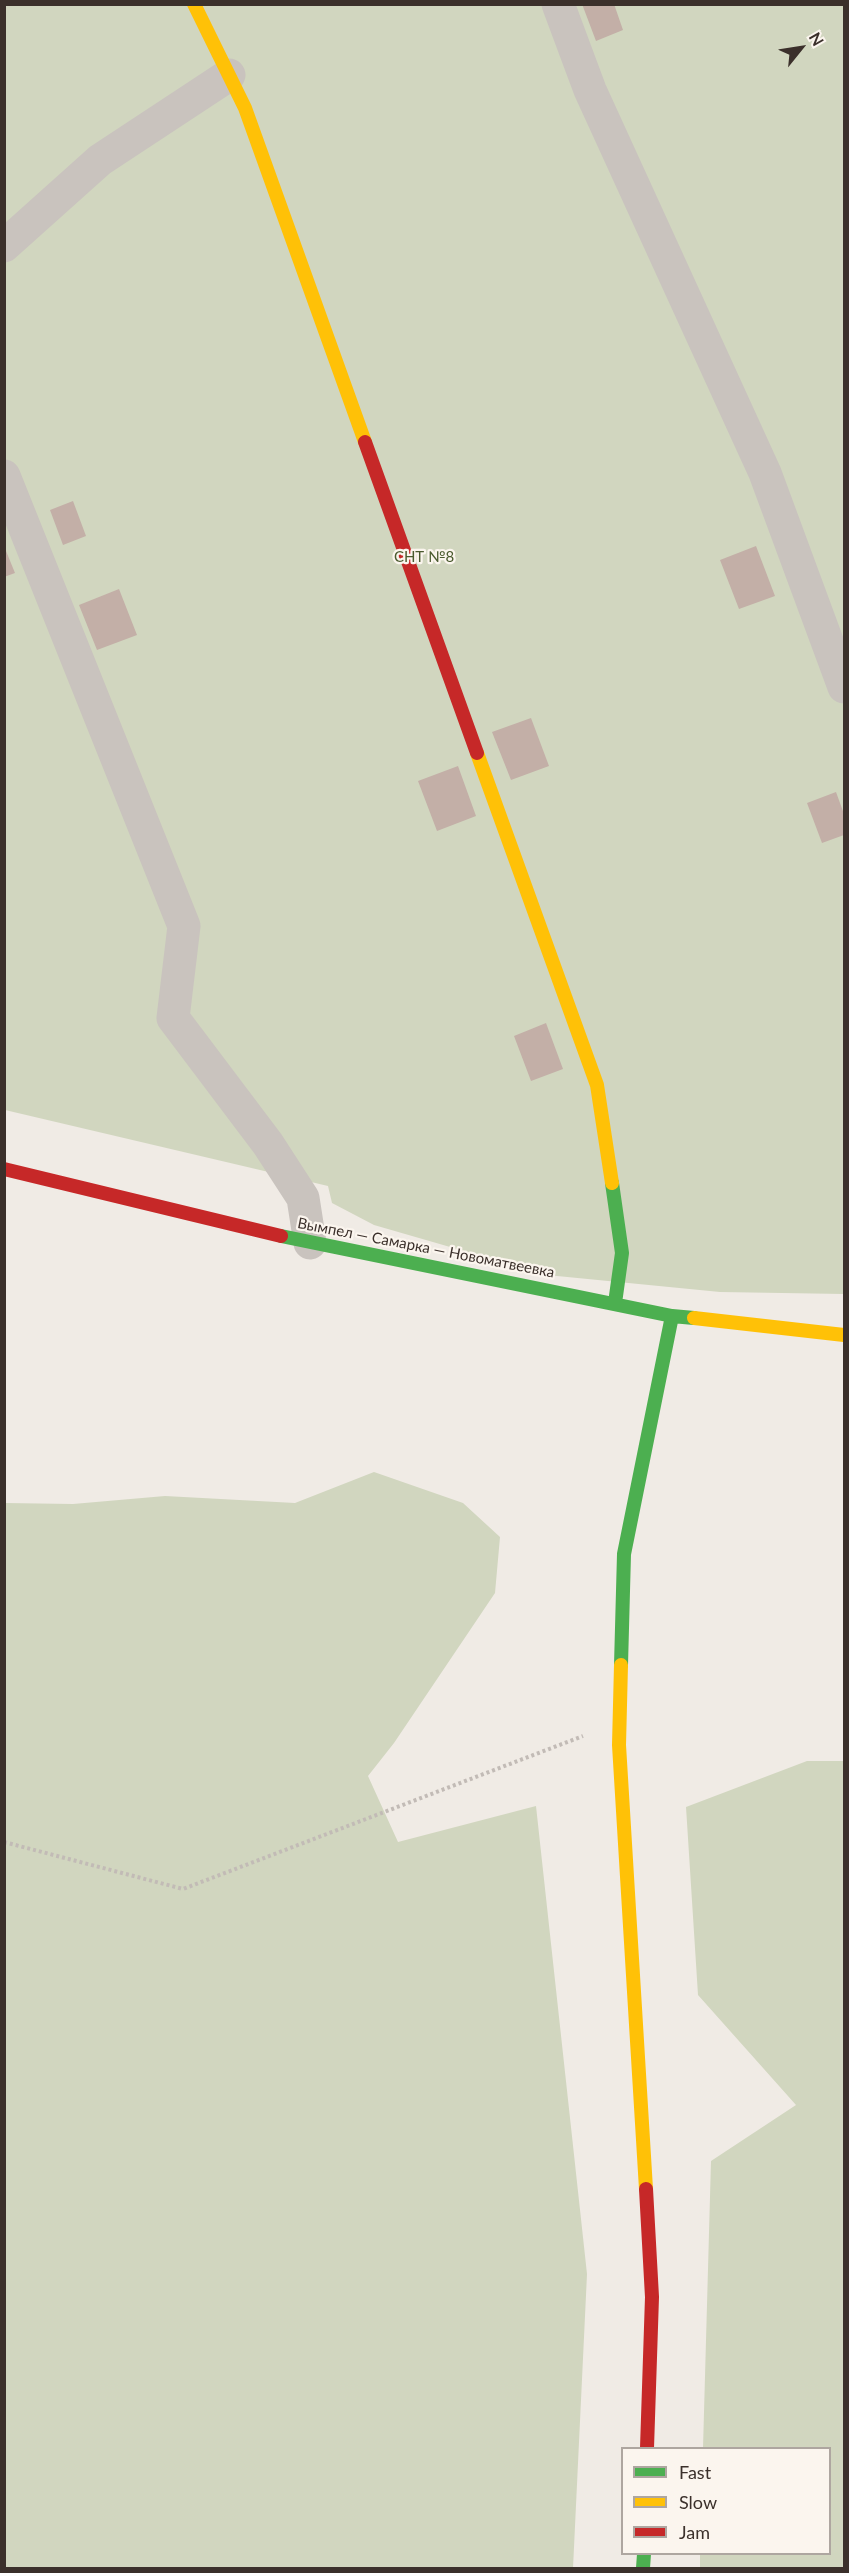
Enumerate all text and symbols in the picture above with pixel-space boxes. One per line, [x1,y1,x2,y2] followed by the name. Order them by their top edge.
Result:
[771,18,831,78] north arrow
[806,29,828,49] text: N
[394,548,454,566] park label: СНТ №8
[296,1214,556,1282] street label: Вымпел — Самарка — Новоматвеевка
[621,2447,831,2555] legend
[679,2461,711,2483] text: Fast
[679,2491,717,2513] text: Slow
[679,2521,710,2543] text: Jam

